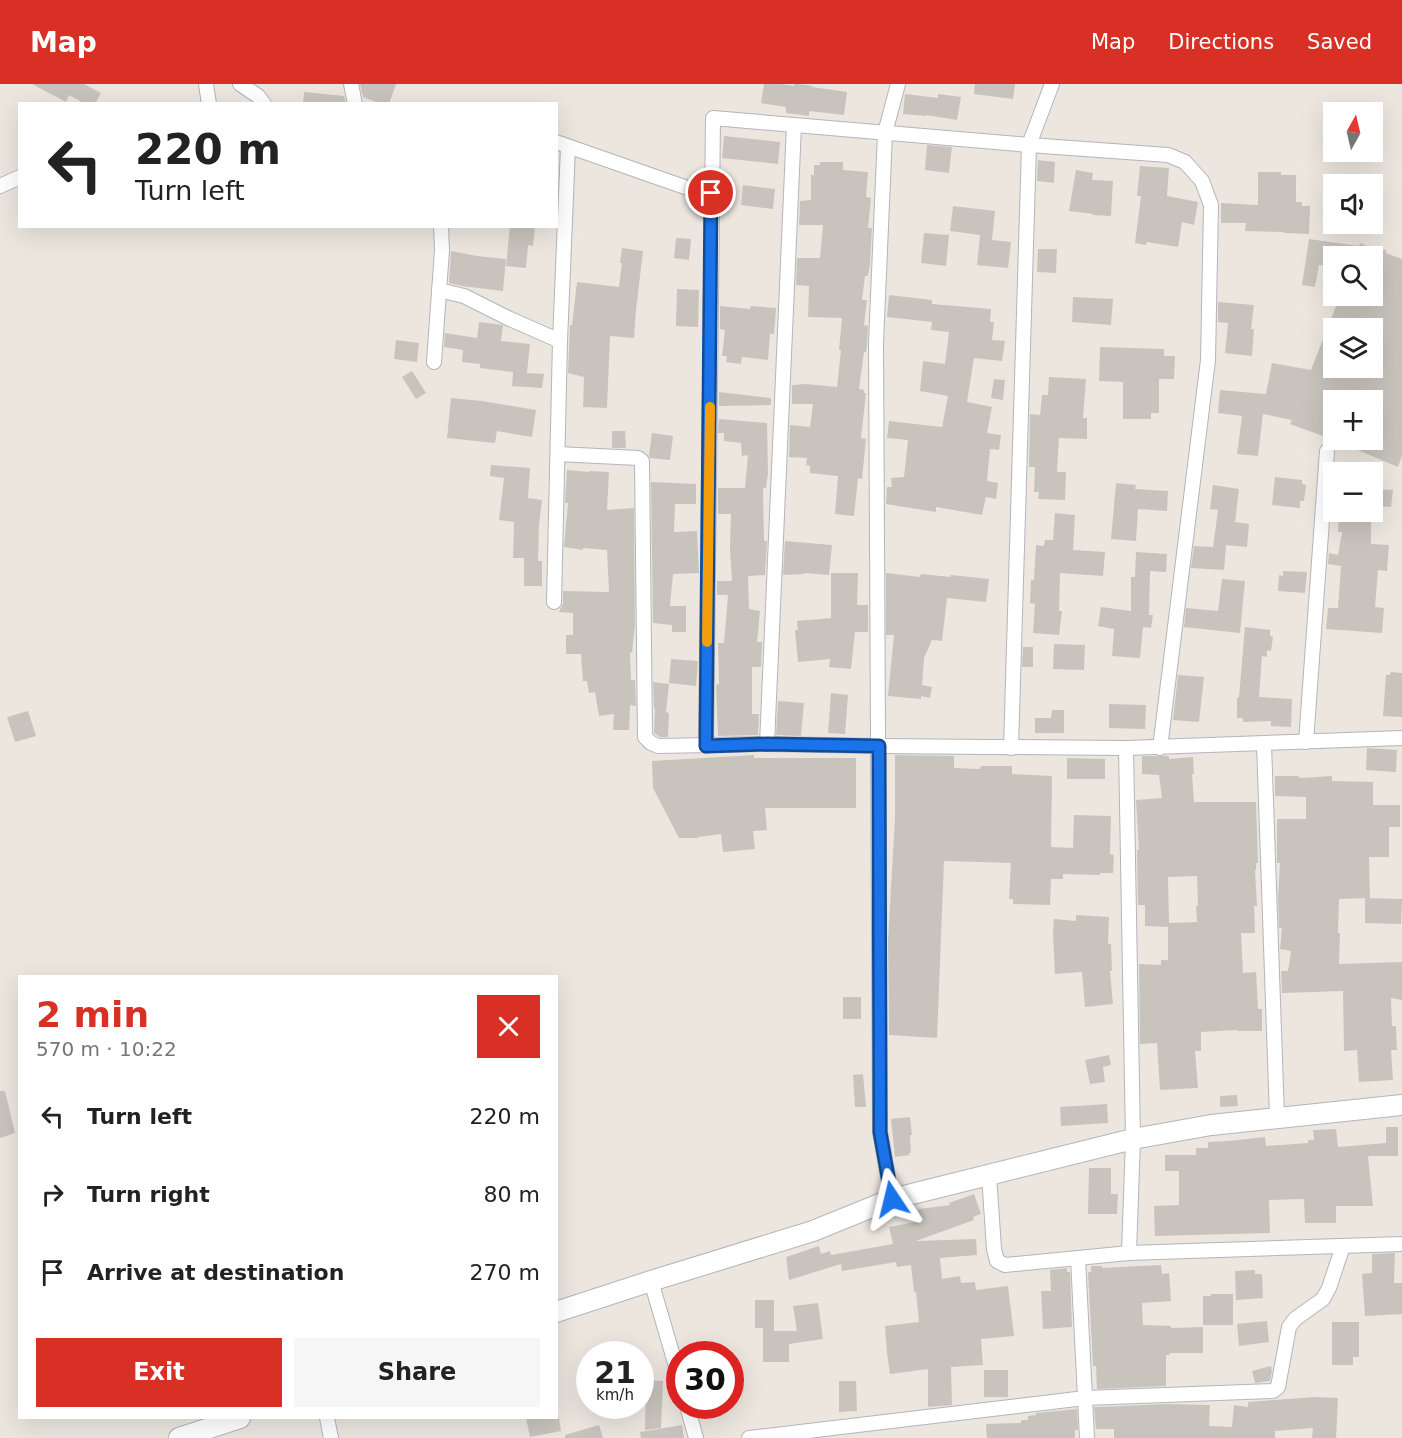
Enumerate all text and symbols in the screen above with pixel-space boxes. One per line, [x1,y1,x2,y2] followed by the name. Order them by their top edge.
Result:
[30,26,97,59] text: Map
[1091,30,1135,54] text: Map
[1168,30,1274,54] text: Directions
[1307,30,1372,54] text: Saved
[1323,102,1383,162] north arrow
[1323,102,1383,522] map controls
[135,125,281,174] text: 220 m
[36,126,114,204] icon: left
[685,167,736,218] pin
[1323,174,1383,234] button: sound
[135,175,245,206] text: Turn left
[694,176,727,209] icon: arrive
[1323,246,1383,306] button: search
[1323,318,1383,378] button: layers
[1323,390,1383,450] button: +
[1323,462,1383,522] button: −
[36,994,149,1035] text: 2 min
[477,995,540,1058] button: close
[36,1037,177,1061] text: 570 m · 10:22
[36,1100,69,1133] icon: left
[87,1104,192,1129] text: Turn left
[470,1104,540,1129] text: 220 m
[860,1167,924,1231] position arrow
[36,1178,69,1211] icon: right
[87,1182,210,1207] text: Turn right
[484,1182,540,1207] text: 80 m
[36,1256,69,1289] icon: arrive
[87,1260,344,1285] text: Arrive at destination
[470,1260,540,1285] text: 270 m
[36,1338,282,1407] button: Exit
[294,1338,540,1407] button: Share
[666,1341,744,1419] speed limit sign: 30
[594,1355,636,1390] text: 21
[596,1386,634,1404] text: km/h

